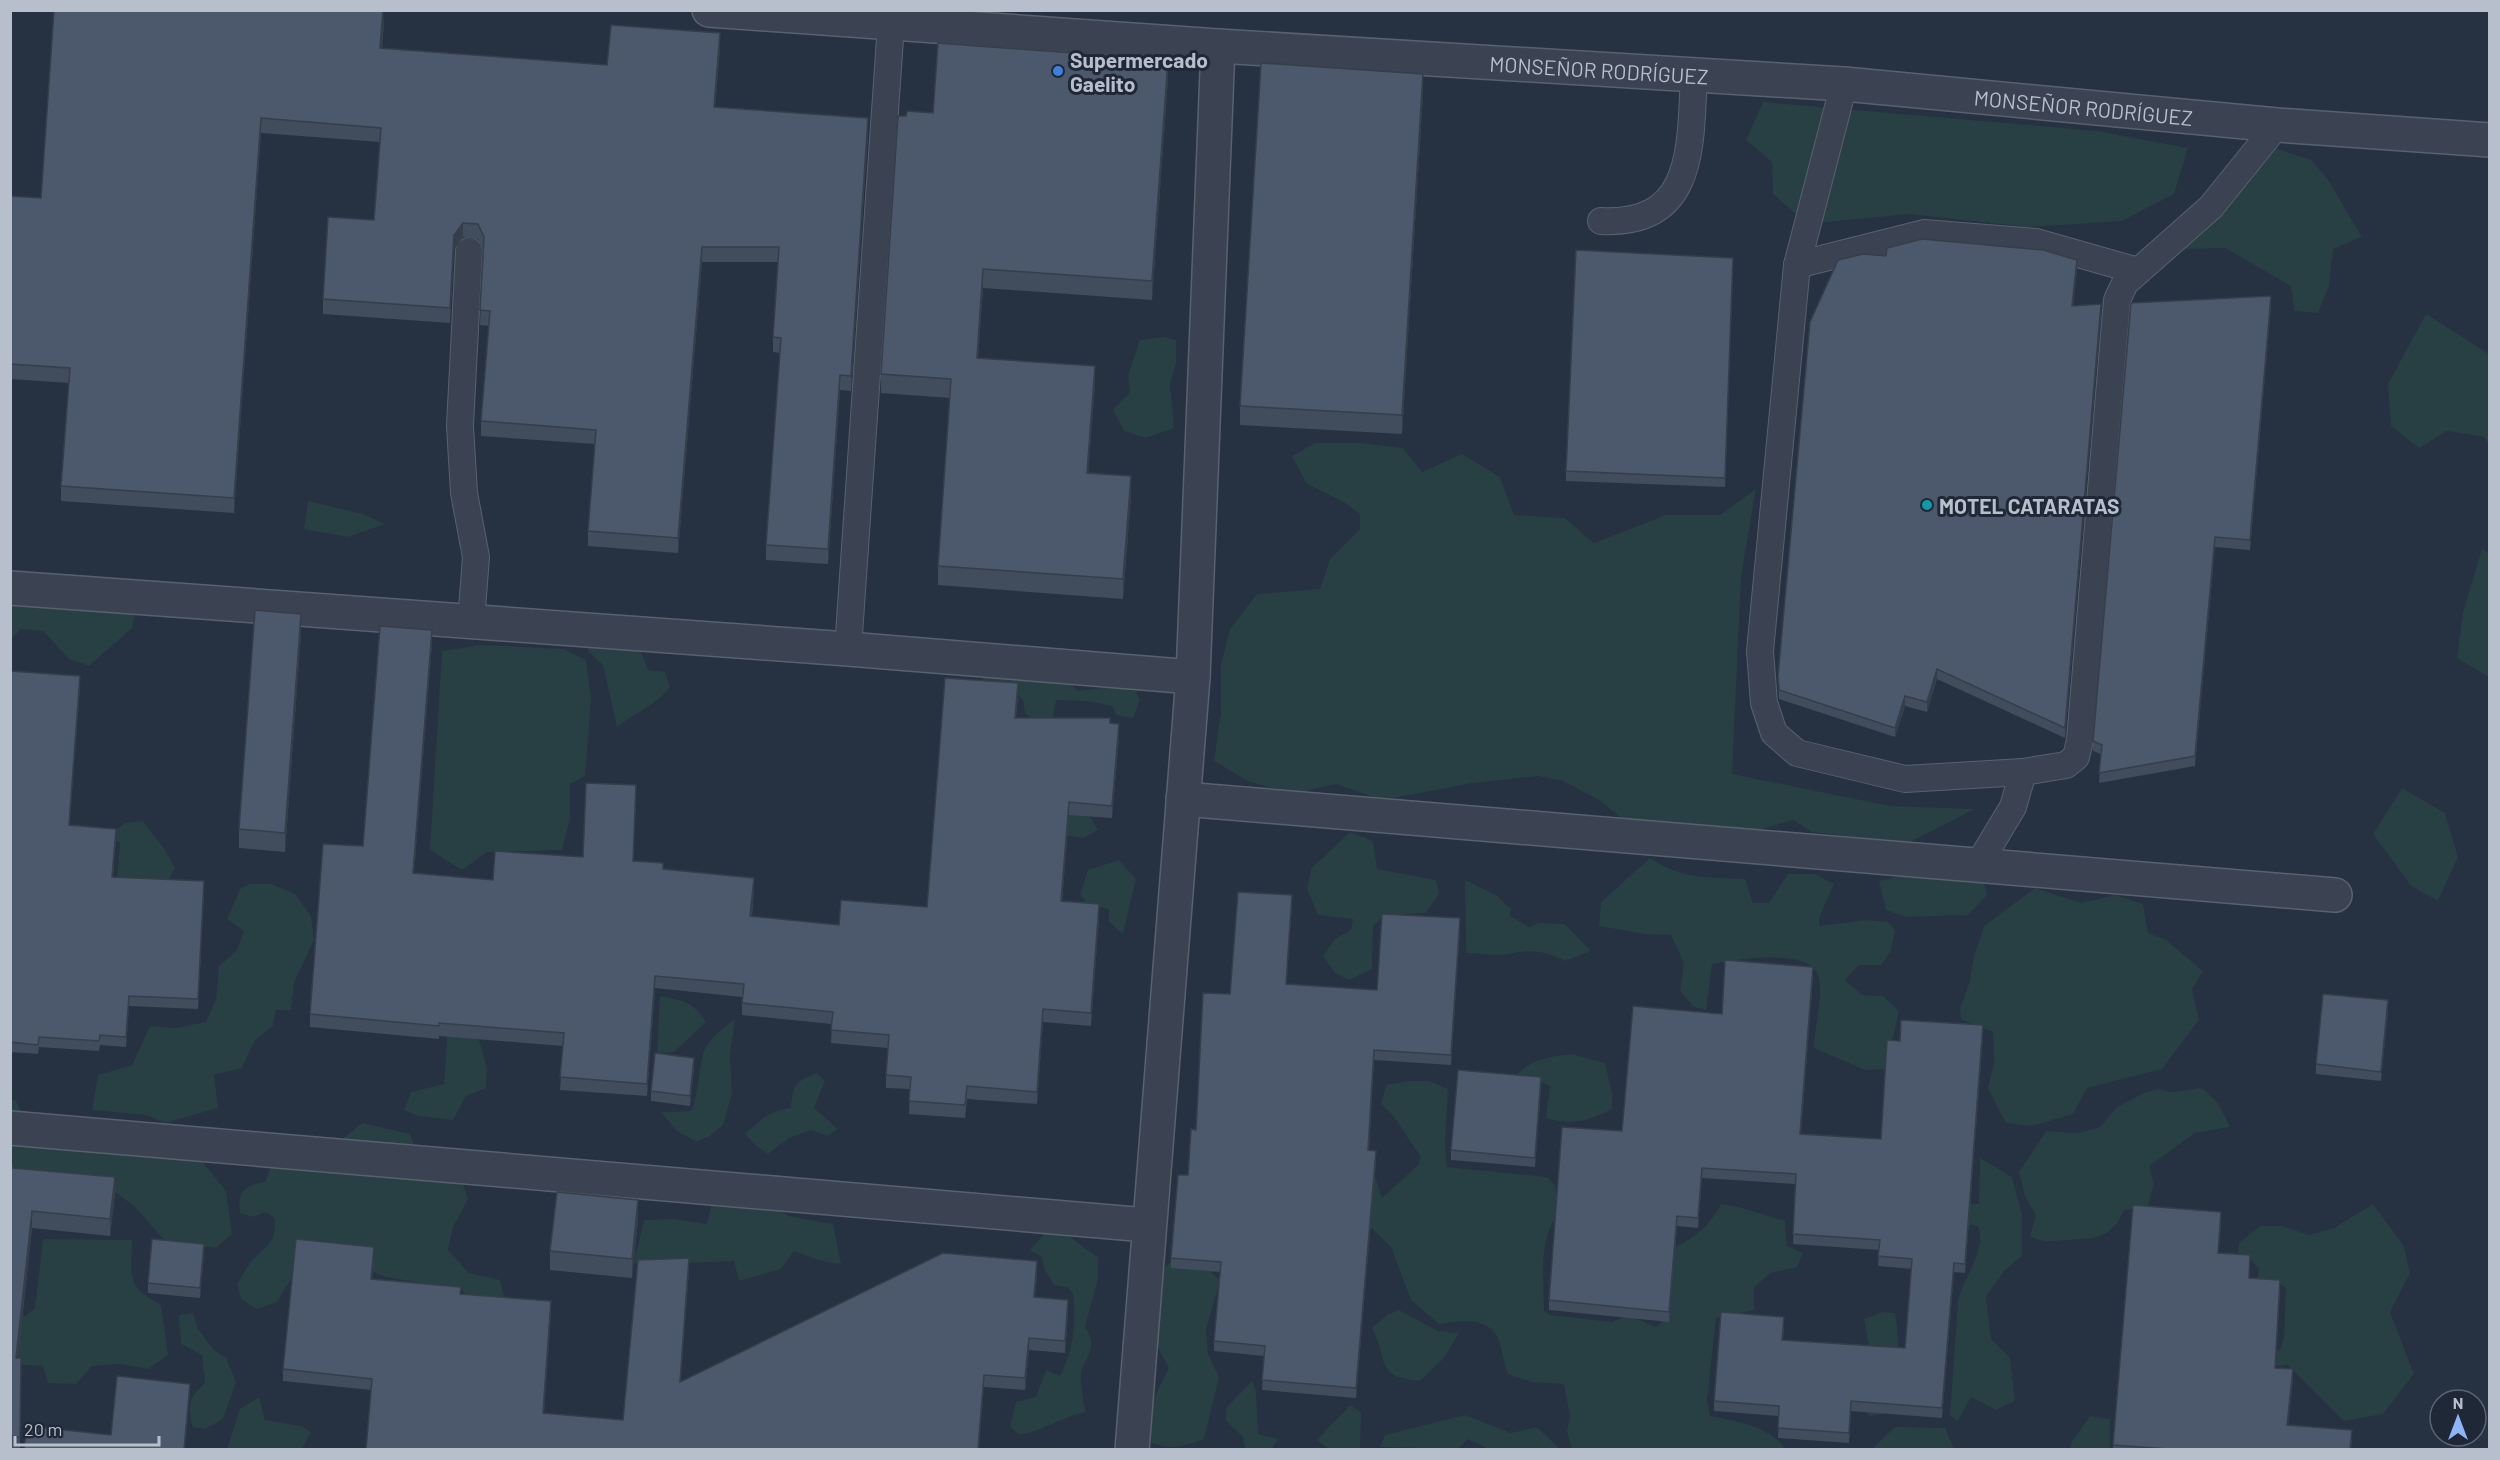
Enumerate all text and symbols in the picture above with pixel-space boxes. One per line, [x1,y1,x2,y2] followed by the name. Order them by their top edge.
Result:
[1070,47,1208,96] place label: Supermercado Gaelito
[1489,50,1709,88] street label: MONSEÑOR RODRÍGUEZ
[1051,64,1065,78] marker: Supermercado Gaelito
[1973,84,2194,129] street label: MONSEÑOR RODRÍGUEZ
[1939,493,2120,518] place label: MOTEL CATARATAS
[1920,498,1934,512] marker: MOTEL CATARATAS
[2428,1388,2488,1448] north arrow
[2453,1393,2463,1412] text: N
[15,1409,159,1447] scale bar
[24,1418,62,1440] text: 20 m

